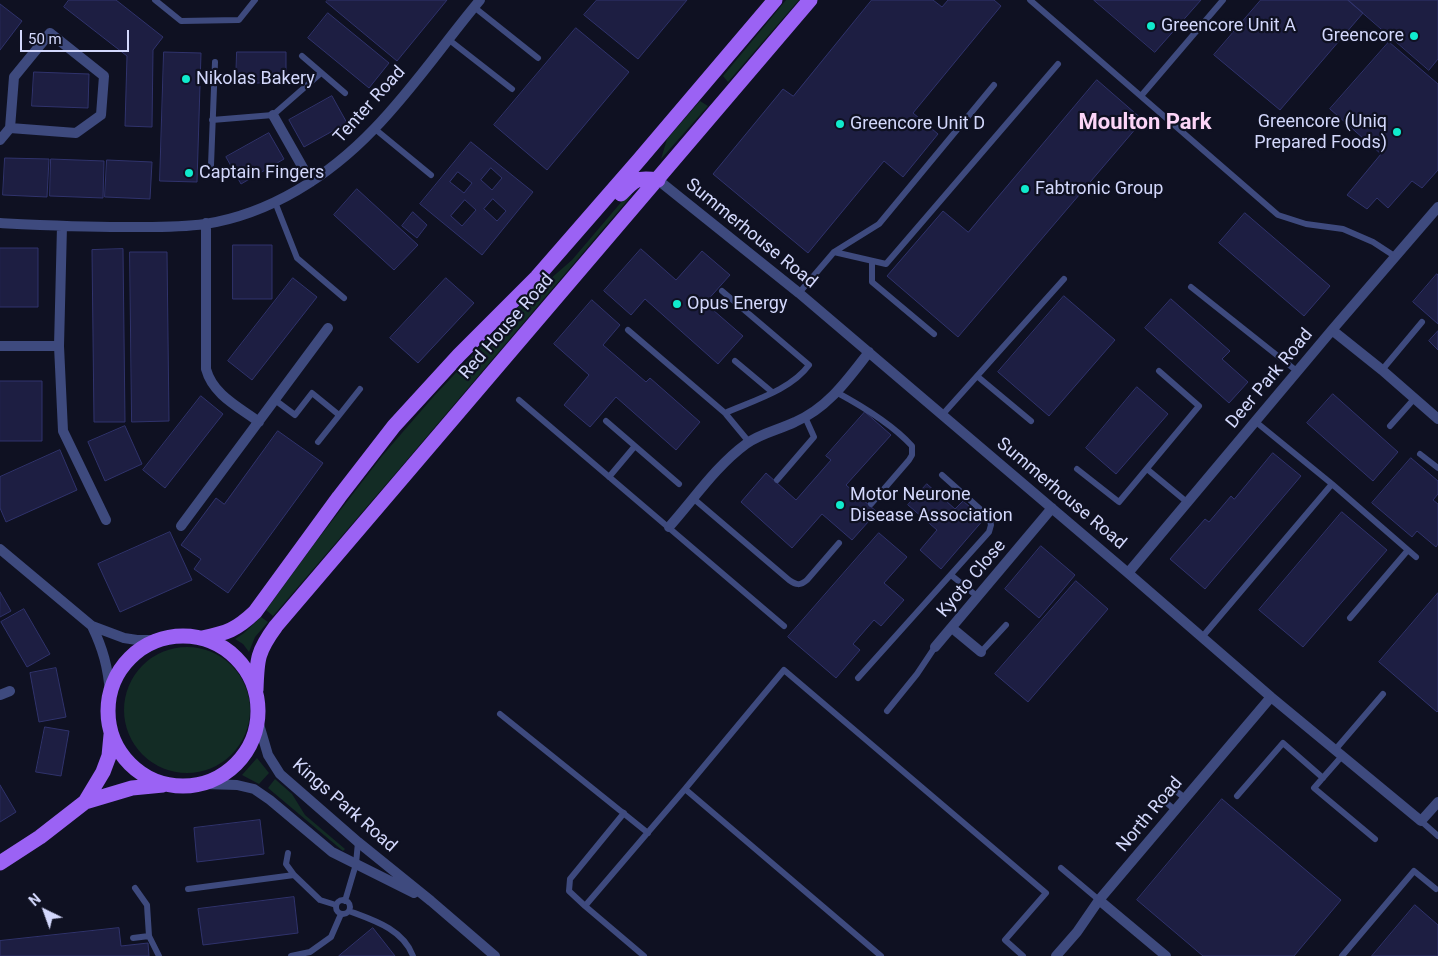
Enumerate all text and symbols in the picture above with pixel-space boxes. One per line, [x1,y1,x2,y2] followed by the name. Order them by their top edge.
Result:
[1161,15,1296,37] place label: Greencore Unit A
[22,20,131,52] scale bar
[1145,20,1157,32] marker: Greencore Unit A
[1322,25,1404,47] place label: Greencore
[28,30,62,48] text: 50 m
[1408,30,1420,42] marker: Greencore
[330,62,410,148] street label: Tenter Road
[196,68,315,90] place label: Nikolas Bakery
[180,73,192,85] marker: Nikolas Bakery
[1079,110,1211,136] district label: Moulton Park
[1254,111,1387,154] place label: Greencore (Uniq Prepared Foods)
[850,113,985,135] place label: Greencore Unit D
[834,118,846,130] marker: Greencore Unit D
[1391,126,1403,138] marker: Greencore (Uniq Prepared Foods)
[199,162,324,184] place label: Captain Fingers
[183,167,195,179] marker: Captain Fingers
[681,174,821,294] street label: Summerhouse Road
[1035,178,1163,200] place label: Fabtronic Group
[1019,183,1031,195] marker: Fabtronic Group
[455,270,559,384] street label: Red House Road
[687,293,787,315] place label: Opus Energy
[671,298,683,310] marker: Opus Energy
[1222,325,1318,433] street label: Deer Park Road
[992,433,1130,555] street label: Summerhouse Road
[850,484,1013,526] place label: Motor Neurone Disease Association
[834,499,846,511] marker: Motor Neurone Disease Association
[933,536,1011,622] street label: Kyoto Close
[287,755,401,857] street label: Kings Park Road
[1112,773,1188,857] street label: North Road
[20,886,70,936] north arrow
[26,891,44,909] text: N

